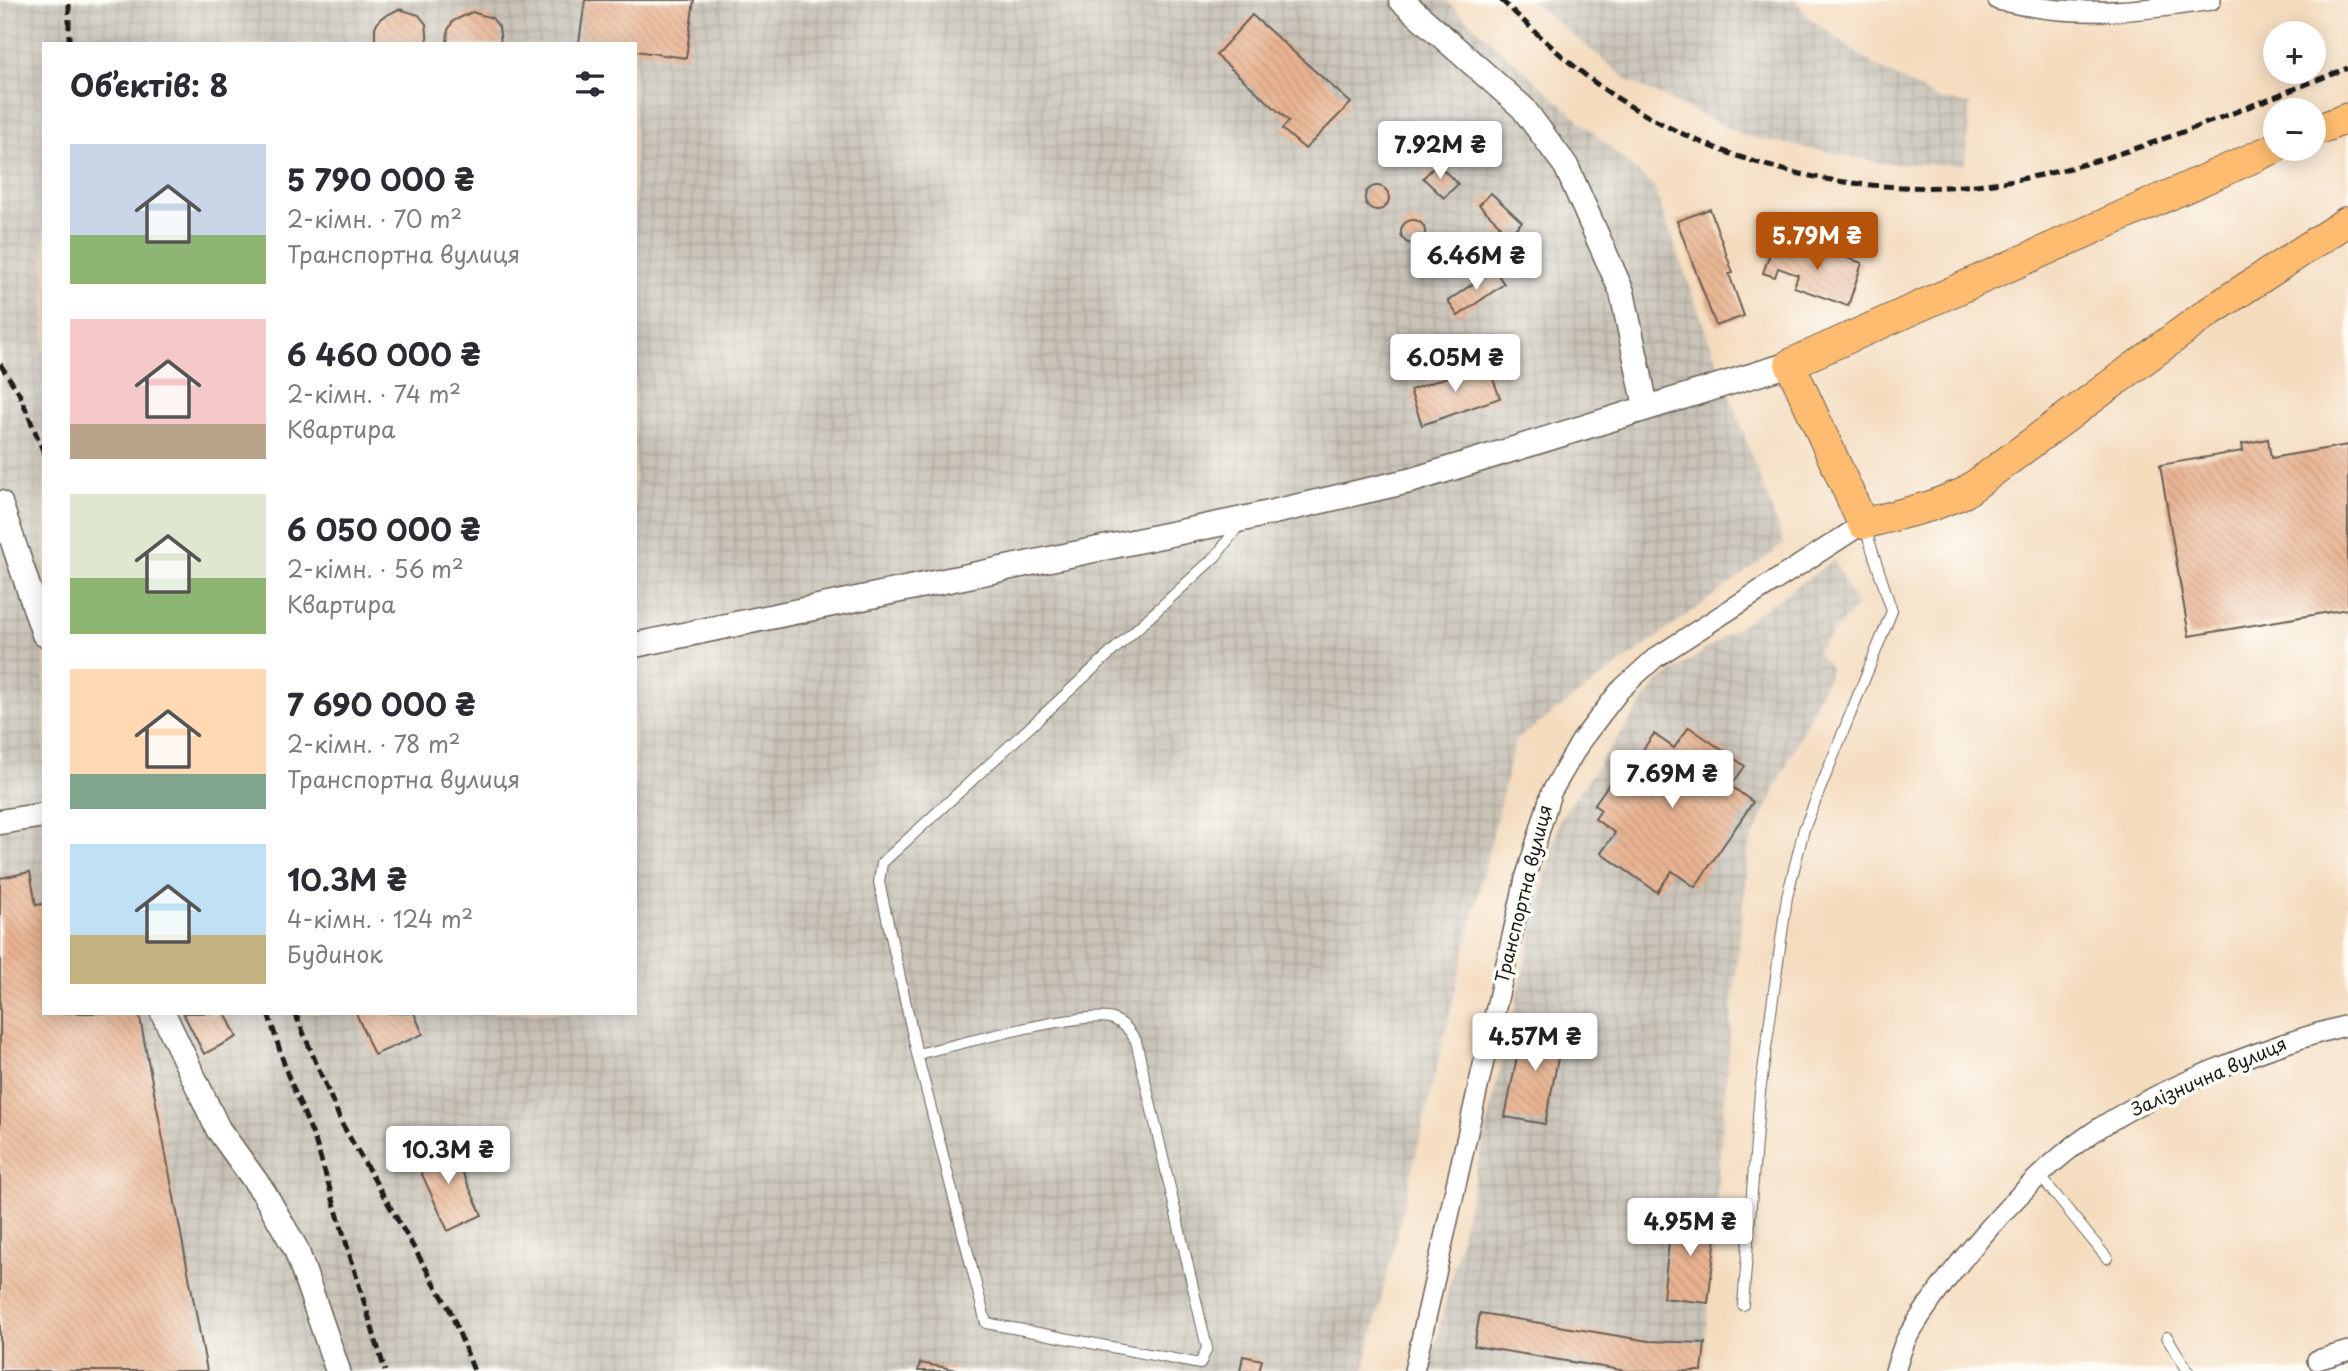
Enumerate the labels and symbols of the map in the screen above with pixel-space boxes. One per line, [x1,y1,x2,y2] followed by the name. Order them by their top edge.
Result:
[1375,122,1505,181] pin: 7.92M ₴
[1752,212,1882,272] pin: 5.79M ₴
[1411,232,1541,292] pin: 6.46M ₴
[1390,334,1520,394] pin: 6.05M ₴
[1607,750,1737,810] pin: 7.69M ₴
[1487,802,1558,985] street label: Транспортна вулиця
[1470,1014,1600,1073] pin: 4.57M ₴
[2125,1029,2291,1123] street label: Залізнична вулиця
[383,1126,513,1186] pin: 10.3M ₴
[1625,1198,1755,1258] pin: 4.95M ₴

